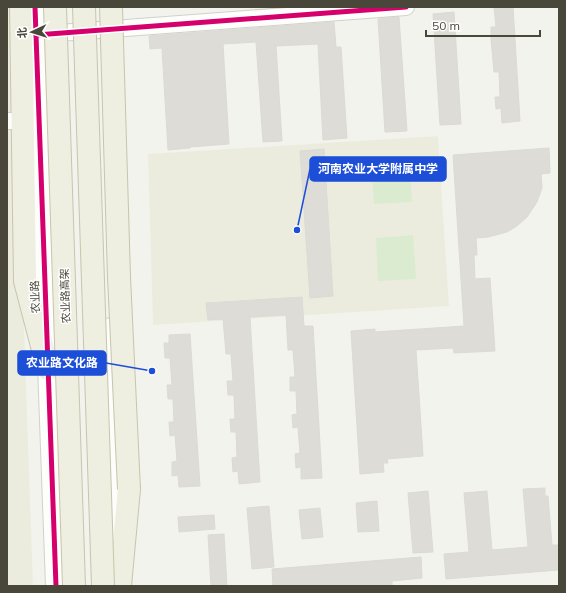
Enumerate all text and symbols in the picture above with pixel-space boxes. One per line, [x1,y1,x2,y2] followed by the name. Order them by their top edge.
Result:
[12,12,52,52] north arrow
[426,12,540,38] scale bar
[432,18,460,33] text: 50 m
[15,27,29,39] text: 北
[310,157,446,181] callout: 河南农业大学附属中学
[318,161,438,176] text: 河南农业大学附属中学
[57,268,73,324] street label: 农业路高架
[27,280,43,314] street label: 农业路
[18,351,106,375] callout: 农业路文化路
[26,355,98,370] text: 农业路文化路

